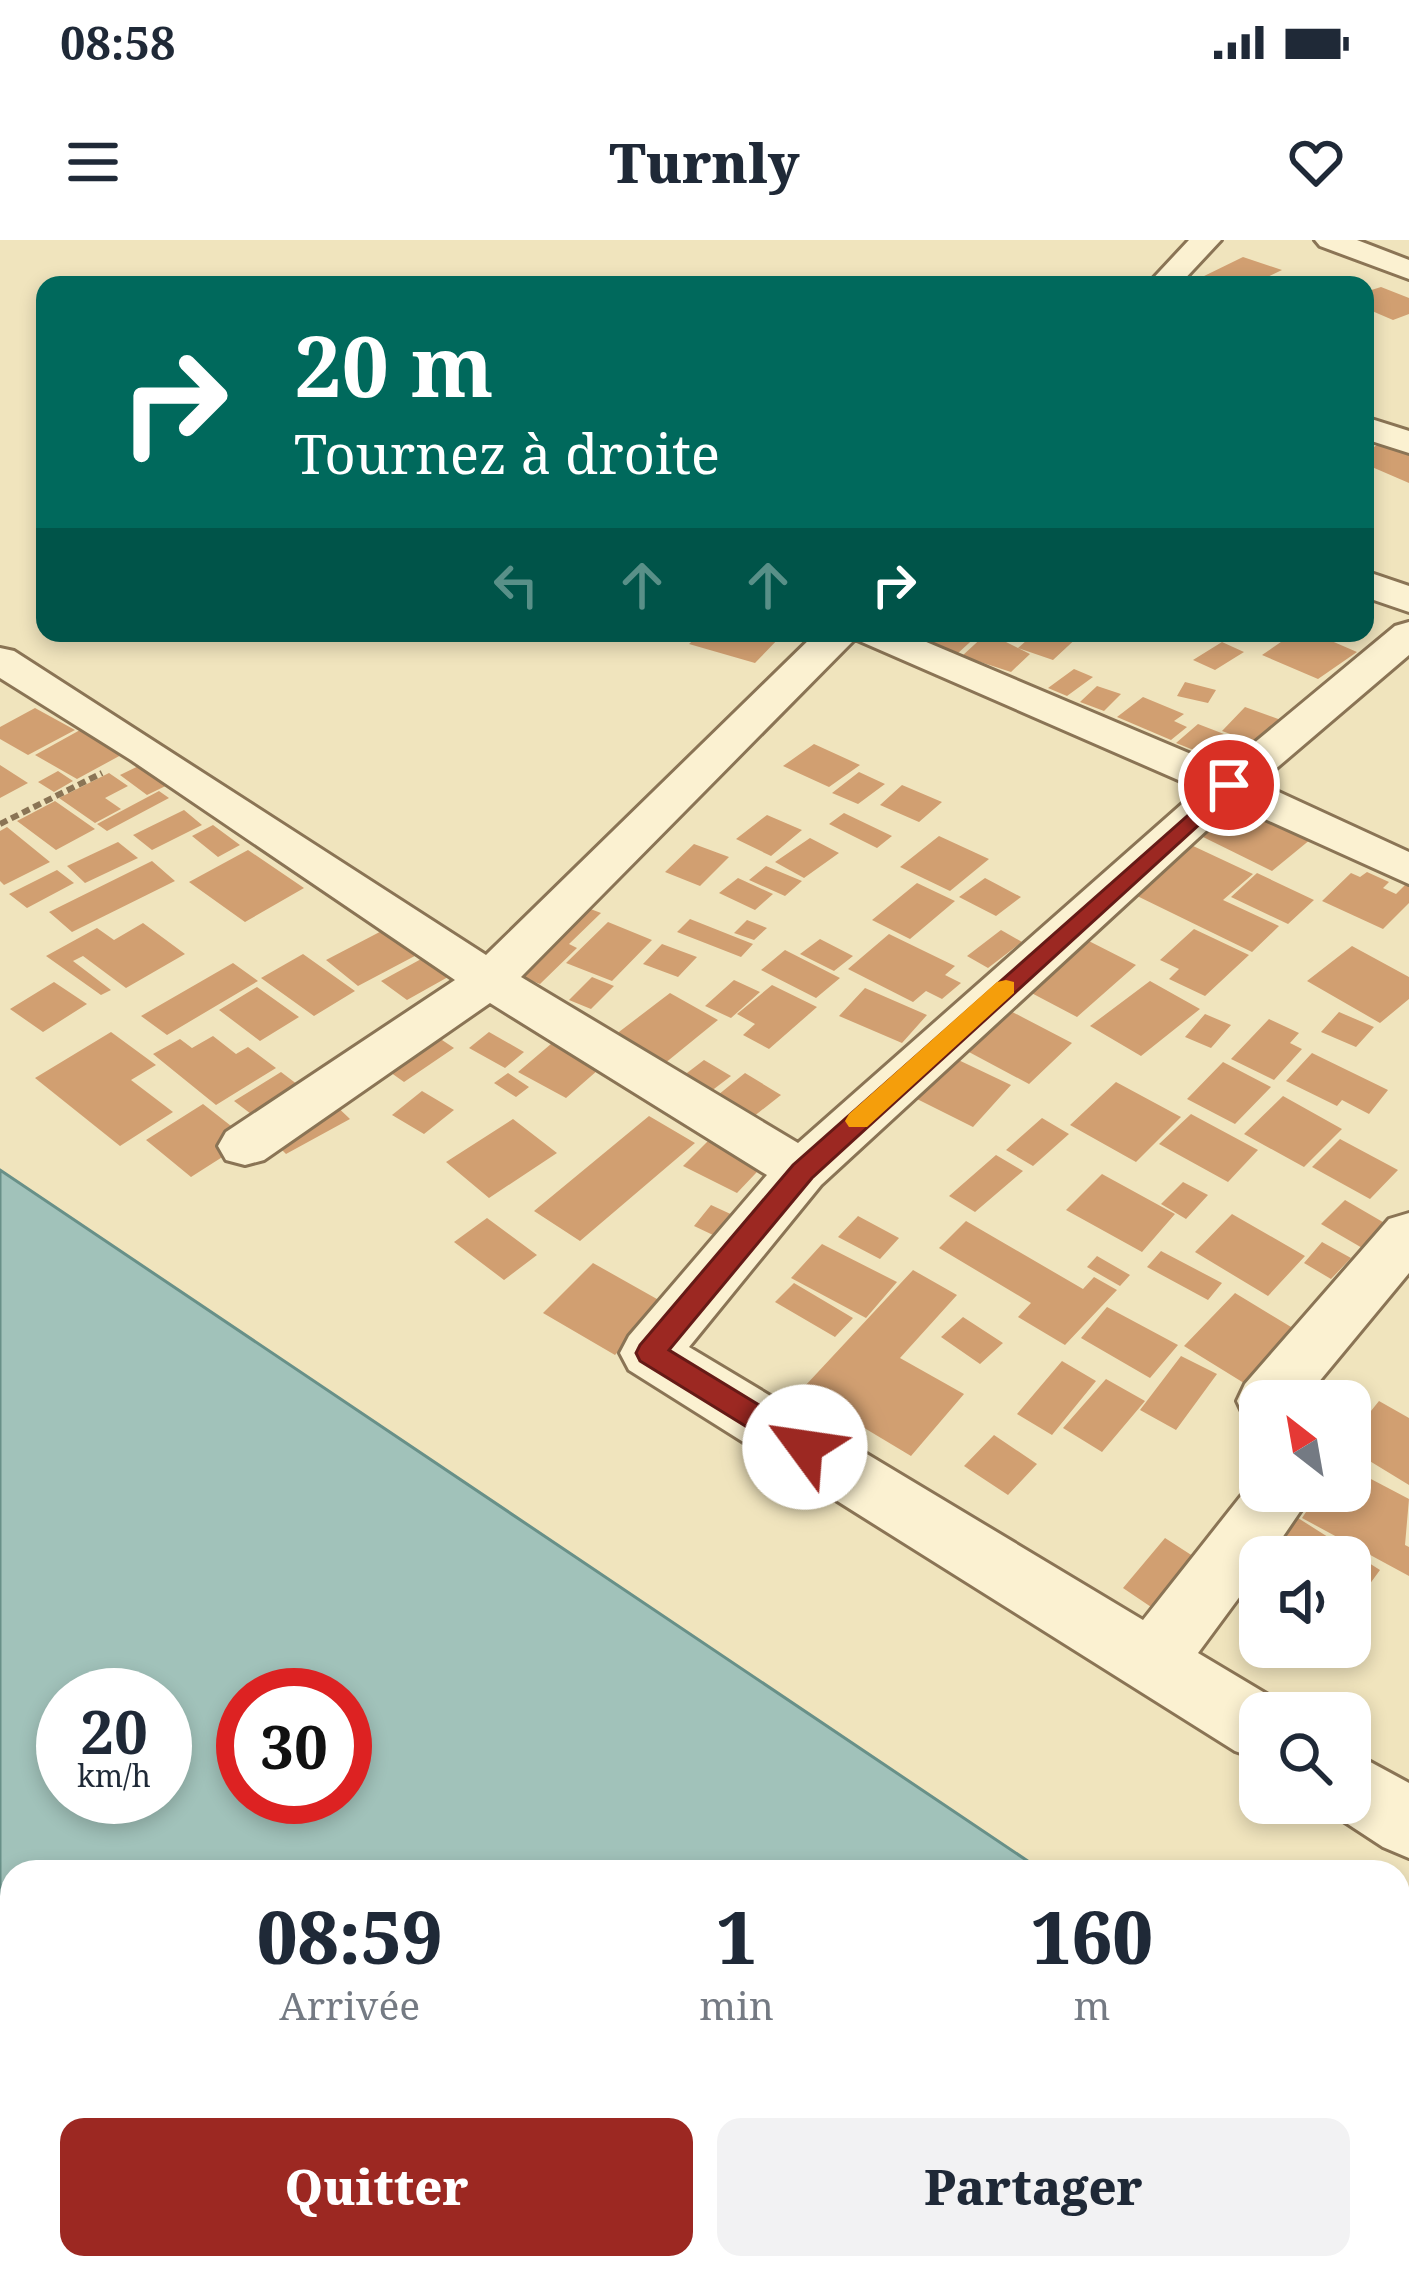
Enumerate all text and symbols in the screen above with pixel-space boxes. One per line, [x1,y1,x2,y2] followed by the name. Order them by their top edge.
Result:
[60,12,175,73] text: 08:58
[609,125,800,199] text: Turnly
[60,129,126,195] icon: menu
[1283,129,1349,195] icon: heart
[294,307,494,422] text: 20 m
[96,324,252,480] icon: right
[294,416,720,490] text: Tournez à droite
[483,552,549,618] icon: left
[609,552,675,618] icon: ahead
[735,552,801,618] icon: ahead
[861,552,927,618] icon: right
[1178,734,1280,836] pin
[1196,752,1262,818] icon: arrive
[1239,1380,1371,1512] north arrow
[1239,1380,1371,1824] map controls
[742,1384,868,1510] position arrow
[1239,1536,1371,1668] button: sound
[216,1668,372,1824] speed limit sign: 30
[80,1690,148,1772] text: 20
[1239,1692,1371,1824] button: search
[77,1755,151,1796] text: km/h
[257,1887,443,1985] text: 08:59
[716,1887,757,1985] text: 1
[1031,1887,1153,1985] text: 160
[279,1978,420,2031] text: Arrivée
[699,1978,774,2031] text: min
[1074,1978,1110,2031] text: m
[60,2118,693,2256] button: Quitter
[717,2118,1350,2256] button: Partager

